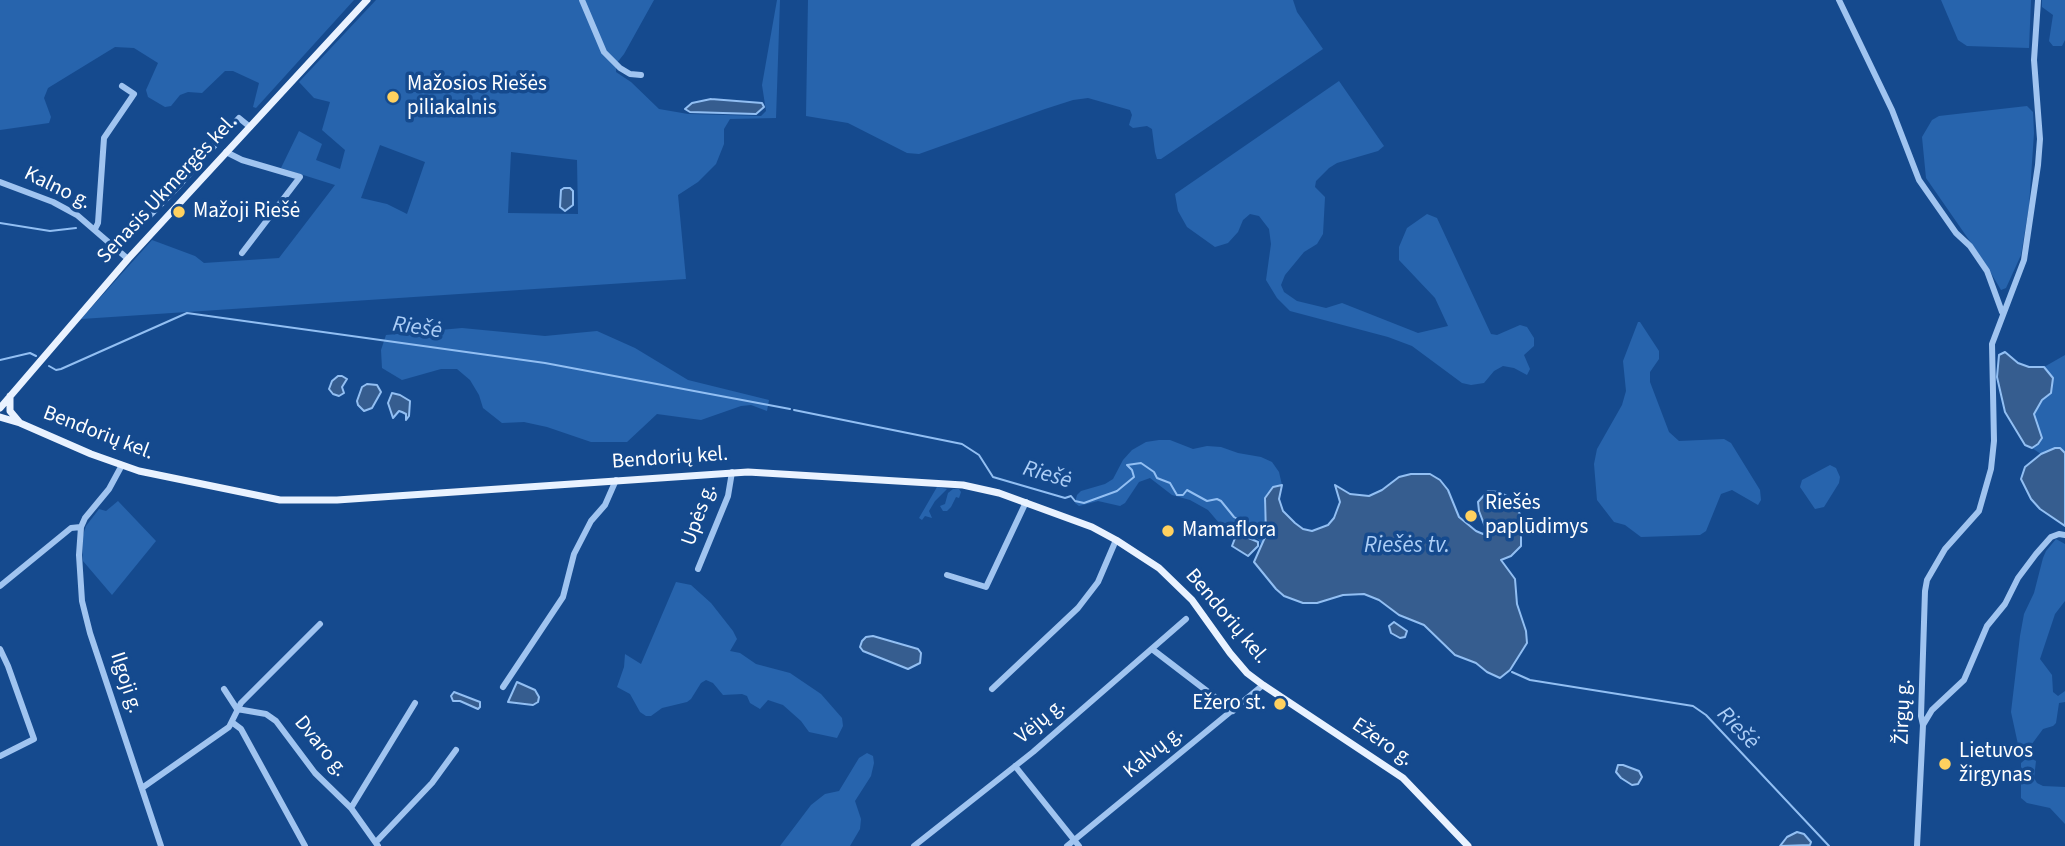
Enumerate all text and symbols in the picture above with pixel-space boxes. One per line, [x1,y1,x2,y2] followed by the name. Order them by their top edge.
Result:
[407,72,547,122] place label: Mažosios Riešės piliakalnis
[385,89,401,105] marker: Mažosios Riešės piliakalnis
[93,110,243,270] street label: Senasis Ukmergės kel.
[20,162,94,216] street label: Kalno g.
[193,199,300,225] place label: Mažoji Riešė
[171,204,187,220] marker: Mažoji Riešė
[391,312,443,346] water label: Riešė
[39,401,157,467] street label: Bendorių kel.
[611,442,729,476] street label: Bendorių kel.
[1019,456,1075,496] water label: Riešė
[677,480,723,550] street label: Upės g.
[1485,491,1588,541] place label: Riešės paplūdimys
[1463,508,1479,524] marker: Riešės paplūdimys
[1182,518,1276,544] place label: Mamaflora
[1160,523,1176,539] marker: Mamaflora
[1364,533,1450,561] water label: Riešės tv.
[1179,564,1273,670] street label: Bendorių kel.
[103,649,147,717] street label: Ilgoji g.
[1890,679,1918,745] street label: Žirgų g.
[1192,691,1266,717] place label: Ežero st.
[1011,694,1071,750] street label: Vėjų g.
[1272,696,1288,712] marker: Ežero st.
[1710,702,1764,756] water label: Riešė
[288,711,352,783] street label: Dvaro g.
[1346,713,1418,773] street label: Ežero g.
[1119,721,1189,785] street label: Kalvų g.
[1959,739,2033,789] place label: Lietuvos žirgynas
[1937,756,1953,772] marker: Lietuvos žirgynas

